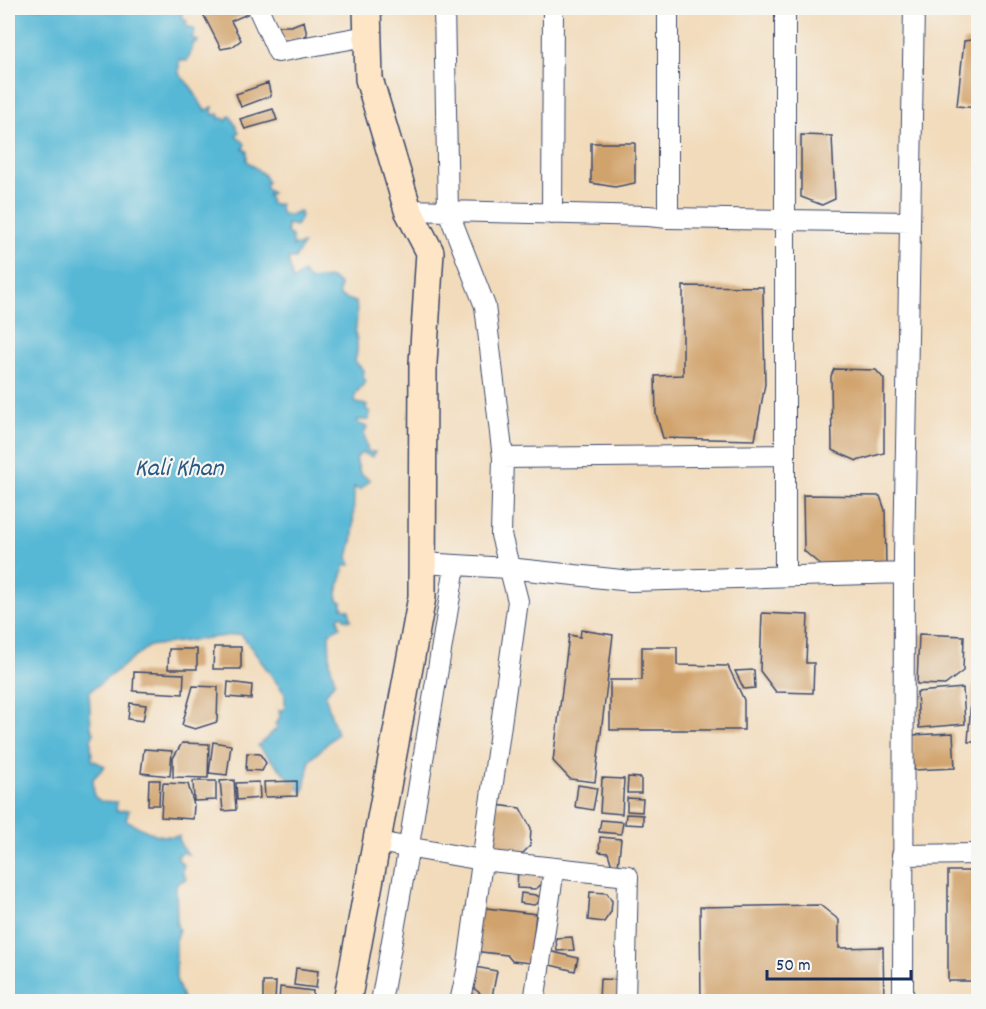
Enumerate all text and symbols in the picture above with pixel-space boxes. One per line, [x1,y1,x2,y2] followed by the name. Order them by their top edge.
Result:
[134,451,225,488] water label: Kali Khan
[767,943,911,981] scale bar
[776,954,811,979] text: 50 m

